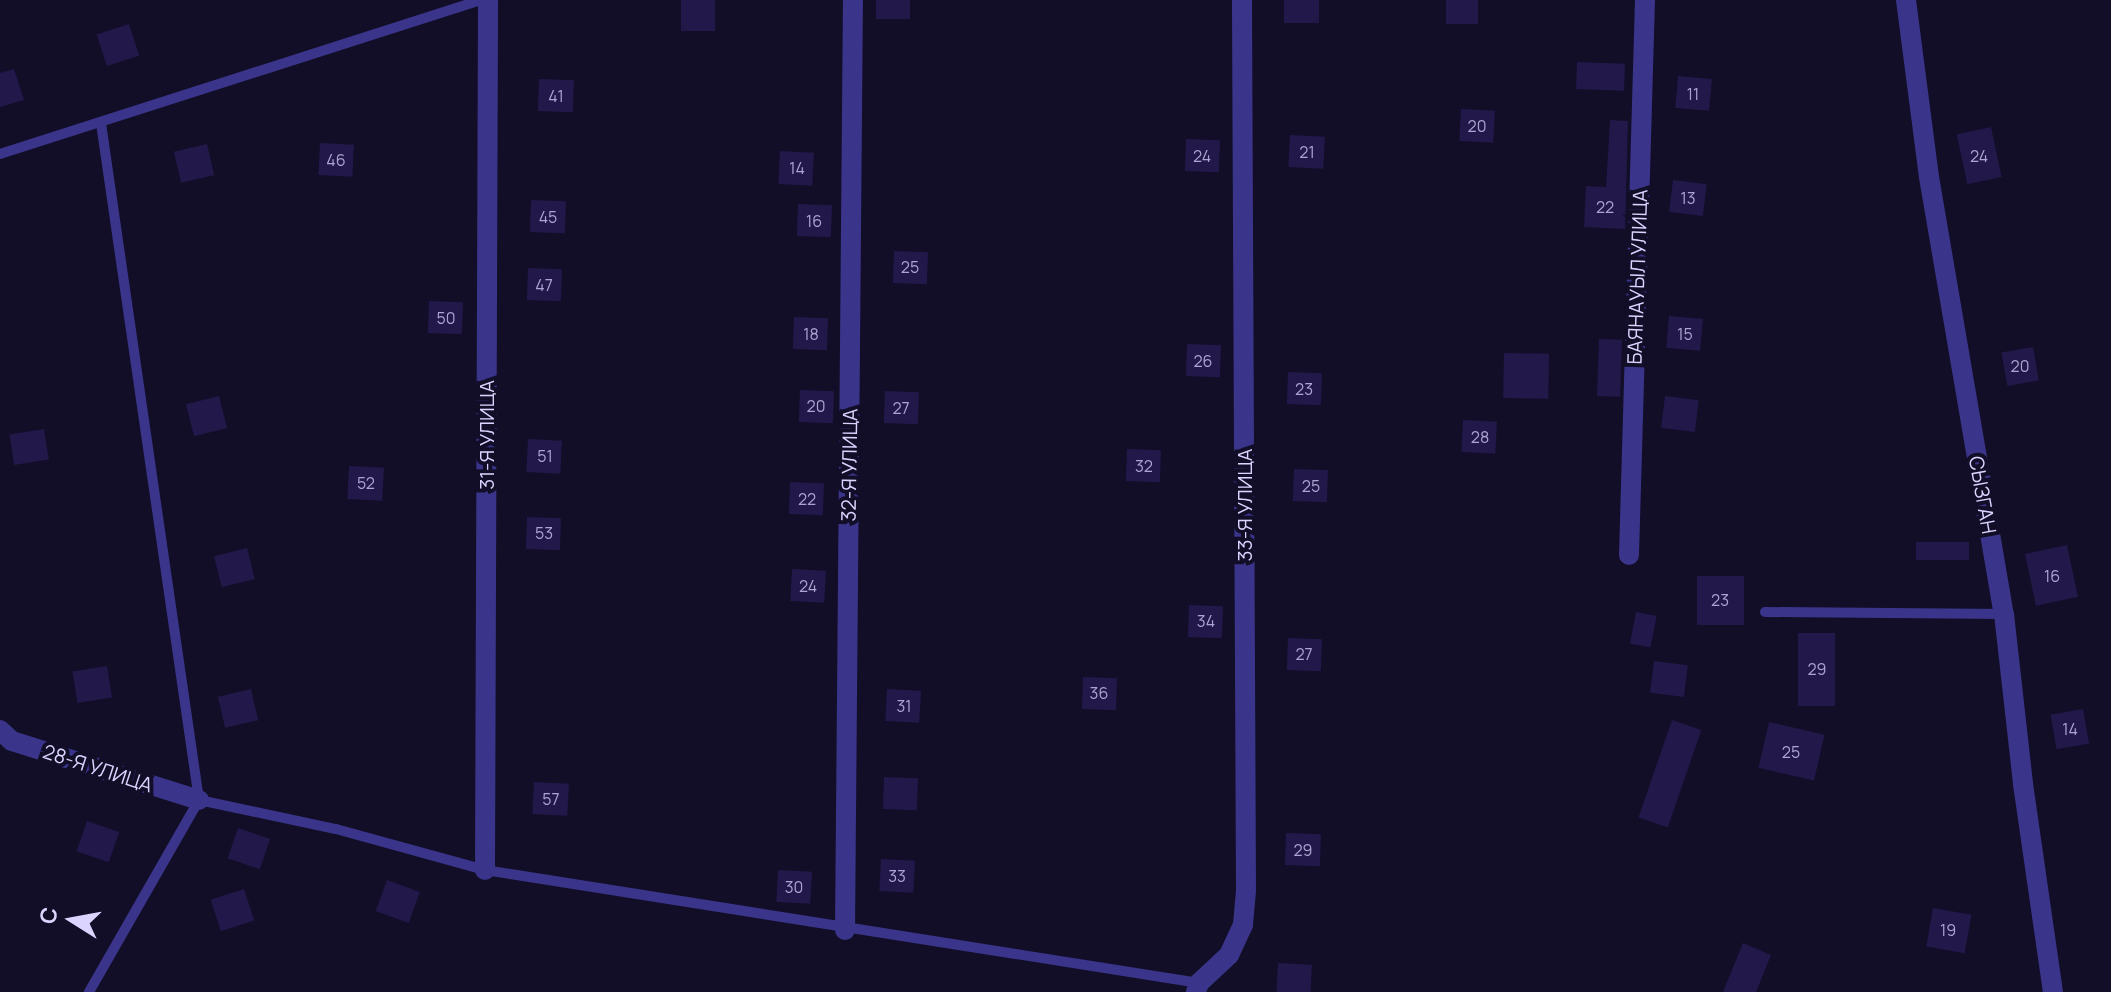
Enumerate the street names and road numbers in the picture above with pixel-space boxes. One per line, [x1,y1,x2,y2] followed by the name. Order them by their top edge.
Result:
[1622,189,1652,365] street label: БАЯНАУЫЛ УЛИЦА
[474,380,498,490] street label: 31-Я УЛИЦА
[836,408,862,522] street label: 32-Я УЛИЦА
[1232,449,1256,561] street label: 33-Я УЛИЦА
[1964,454,2002,536] street label: СЫЗГАН
[40,739,156,797] street label: 28-Я УЛИЦА

